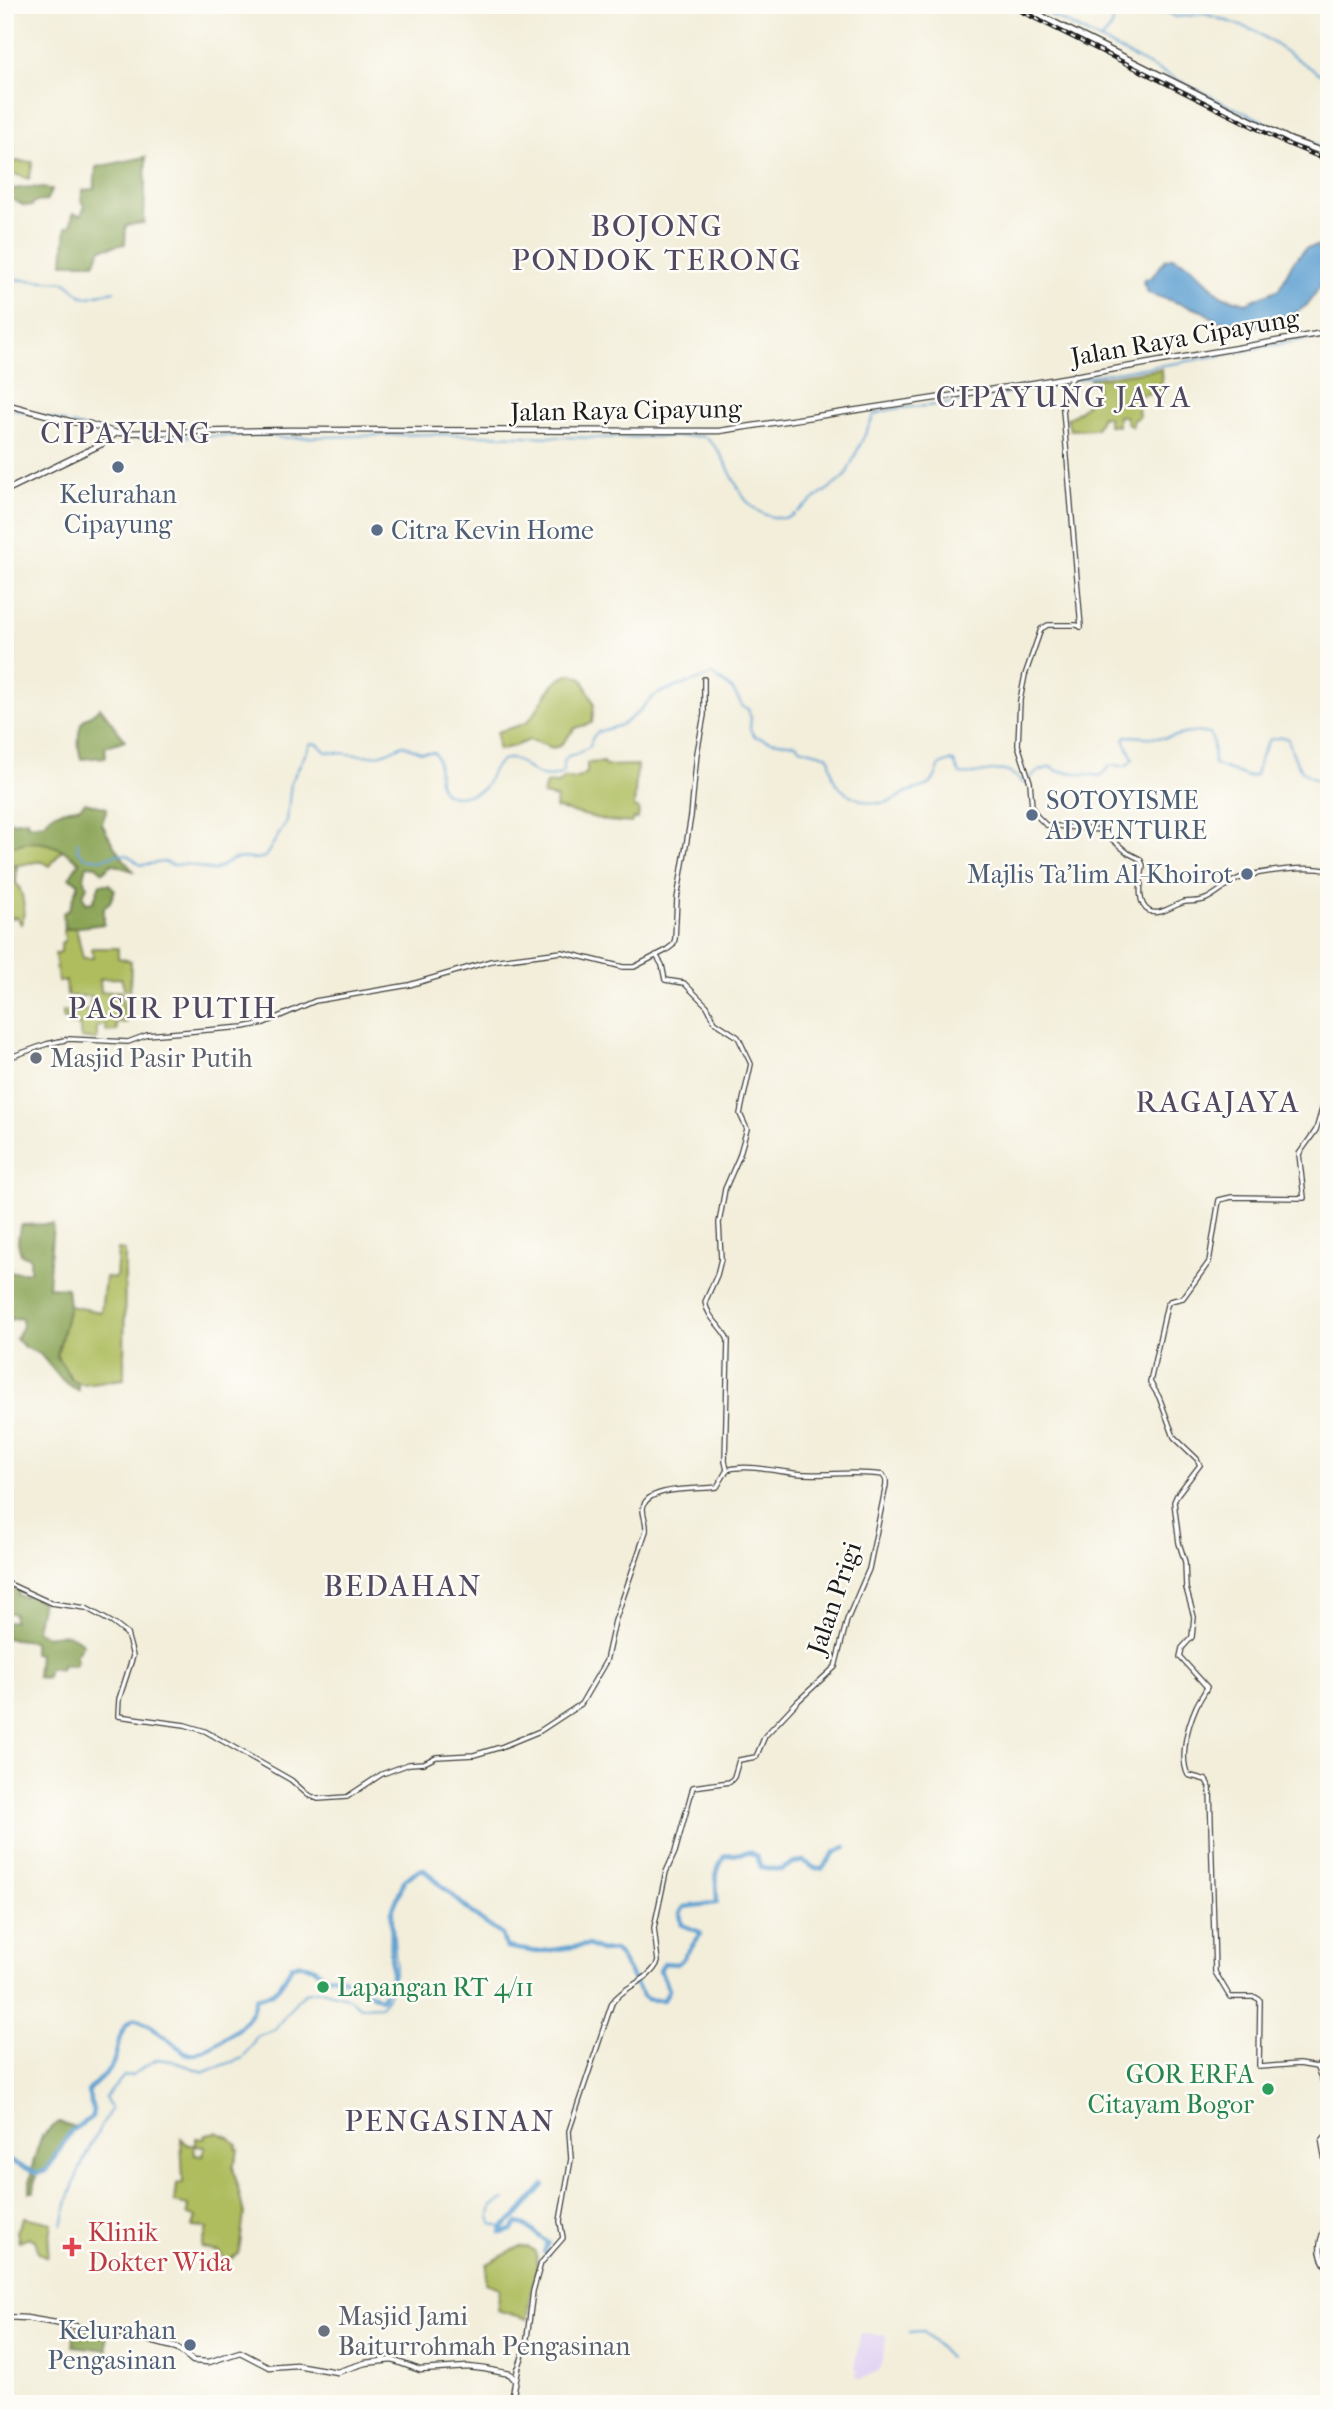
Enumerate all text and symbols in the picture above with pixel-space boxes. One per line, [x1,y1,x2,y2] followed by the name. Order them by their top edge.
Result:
[511,209,803,278] district label: BOJONG PONDOK TERONG
[1066,302,1303,373] street label: Jalan Raya Cipayung
[936,380,1192,415] district label: CIPAYUNG JAYA
[508,393,743,428] street label: Jalan Raya Cipayung
[40,416,212,451] district label: CIPAYUNG
[110,459,126,475] marker: Kelurahan Cipayung
[59,479,177,540] place label: Kelurahan Cipayung
[391,515,594,546] place label: Citra Kevin Home
[369,522,385,538] marker: Citra Kevin Home
[1045,785,1207,846] place label: SOTOYISME ADVENTURE
[1024,807,1040,823] marker: SOTOYISME ADVENTURE
[967,859,1234,890] place label: Majlis Ta'lim Al-Khoirot
[1239,866,1255,882] marker: Majlis Ta'lim Al-Khoirot
[68,991,278,1026] district label: PASIR PUTIH
[50,1043,253,1074] place label: Masjid Pasir Putih
[28,1050,44,1066] marker: Masjid Pasir Putih
[1135,1085,1301,1120] district label: RAGAJAYA
[800,1537,868,1660] street label: Jalan Prigi
[323,1569,483,1604] district label: BEDAHAN
[337,1972,534,2003] place label: Lapangan RT 4/11
[315,1979,331,1995] marker: Lapangan RT 4/11
[1088,2059,1255,2120] place label: GOR ERFA Citayam Bogor
[1260,2081,1276,2097] marker: GOR ERFA Citayam Bogor
[344,2104,556,2139] district label: PENGASINAN
[88,2217,233,2278] place label: Klinik Dokter Wida
[62,2237,82,2257] marker: Klinik Dokter Wida
[338,2301,630,2362] place label: Masjid Jami Baiturrohmah Pengasinan
[48,2315,176,2376] place label: Kelurahan Pengasinan
[316,2323,332,2339] marker: Masjid Jami Baiturrohmah Pengasinan
[182,2337,198,2353] marker: Kelurahan Pengasinan

